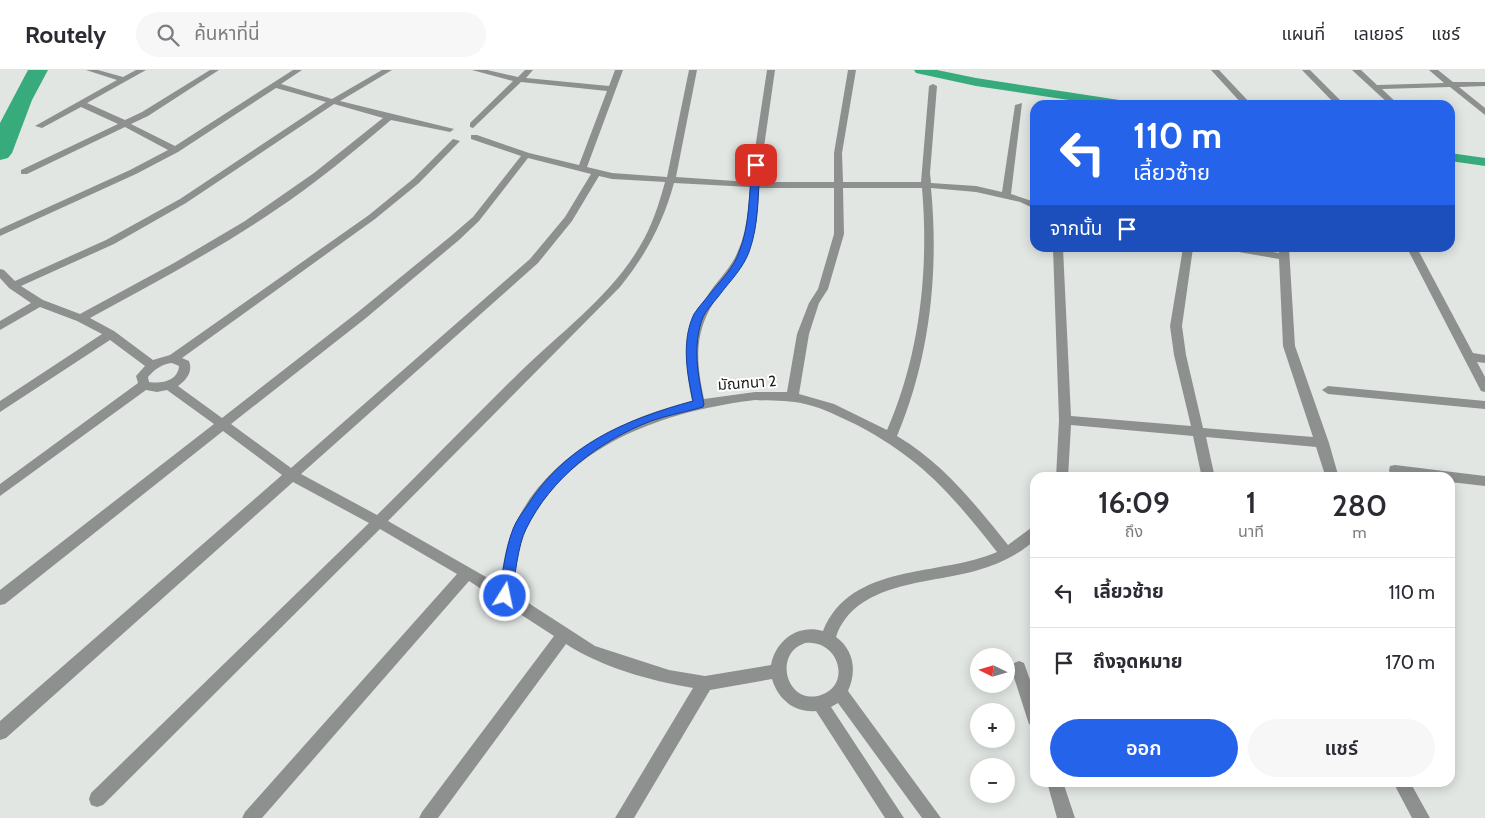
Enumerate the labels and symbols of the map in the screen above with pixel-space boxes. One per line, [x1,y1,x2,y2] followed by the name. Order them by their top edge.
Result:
[735,144,777,186] pin
[717,372,777,394] street label: มัณฑนา 2
[478,569,530,621] position arrow
[970,648,1015,692] north arrow

